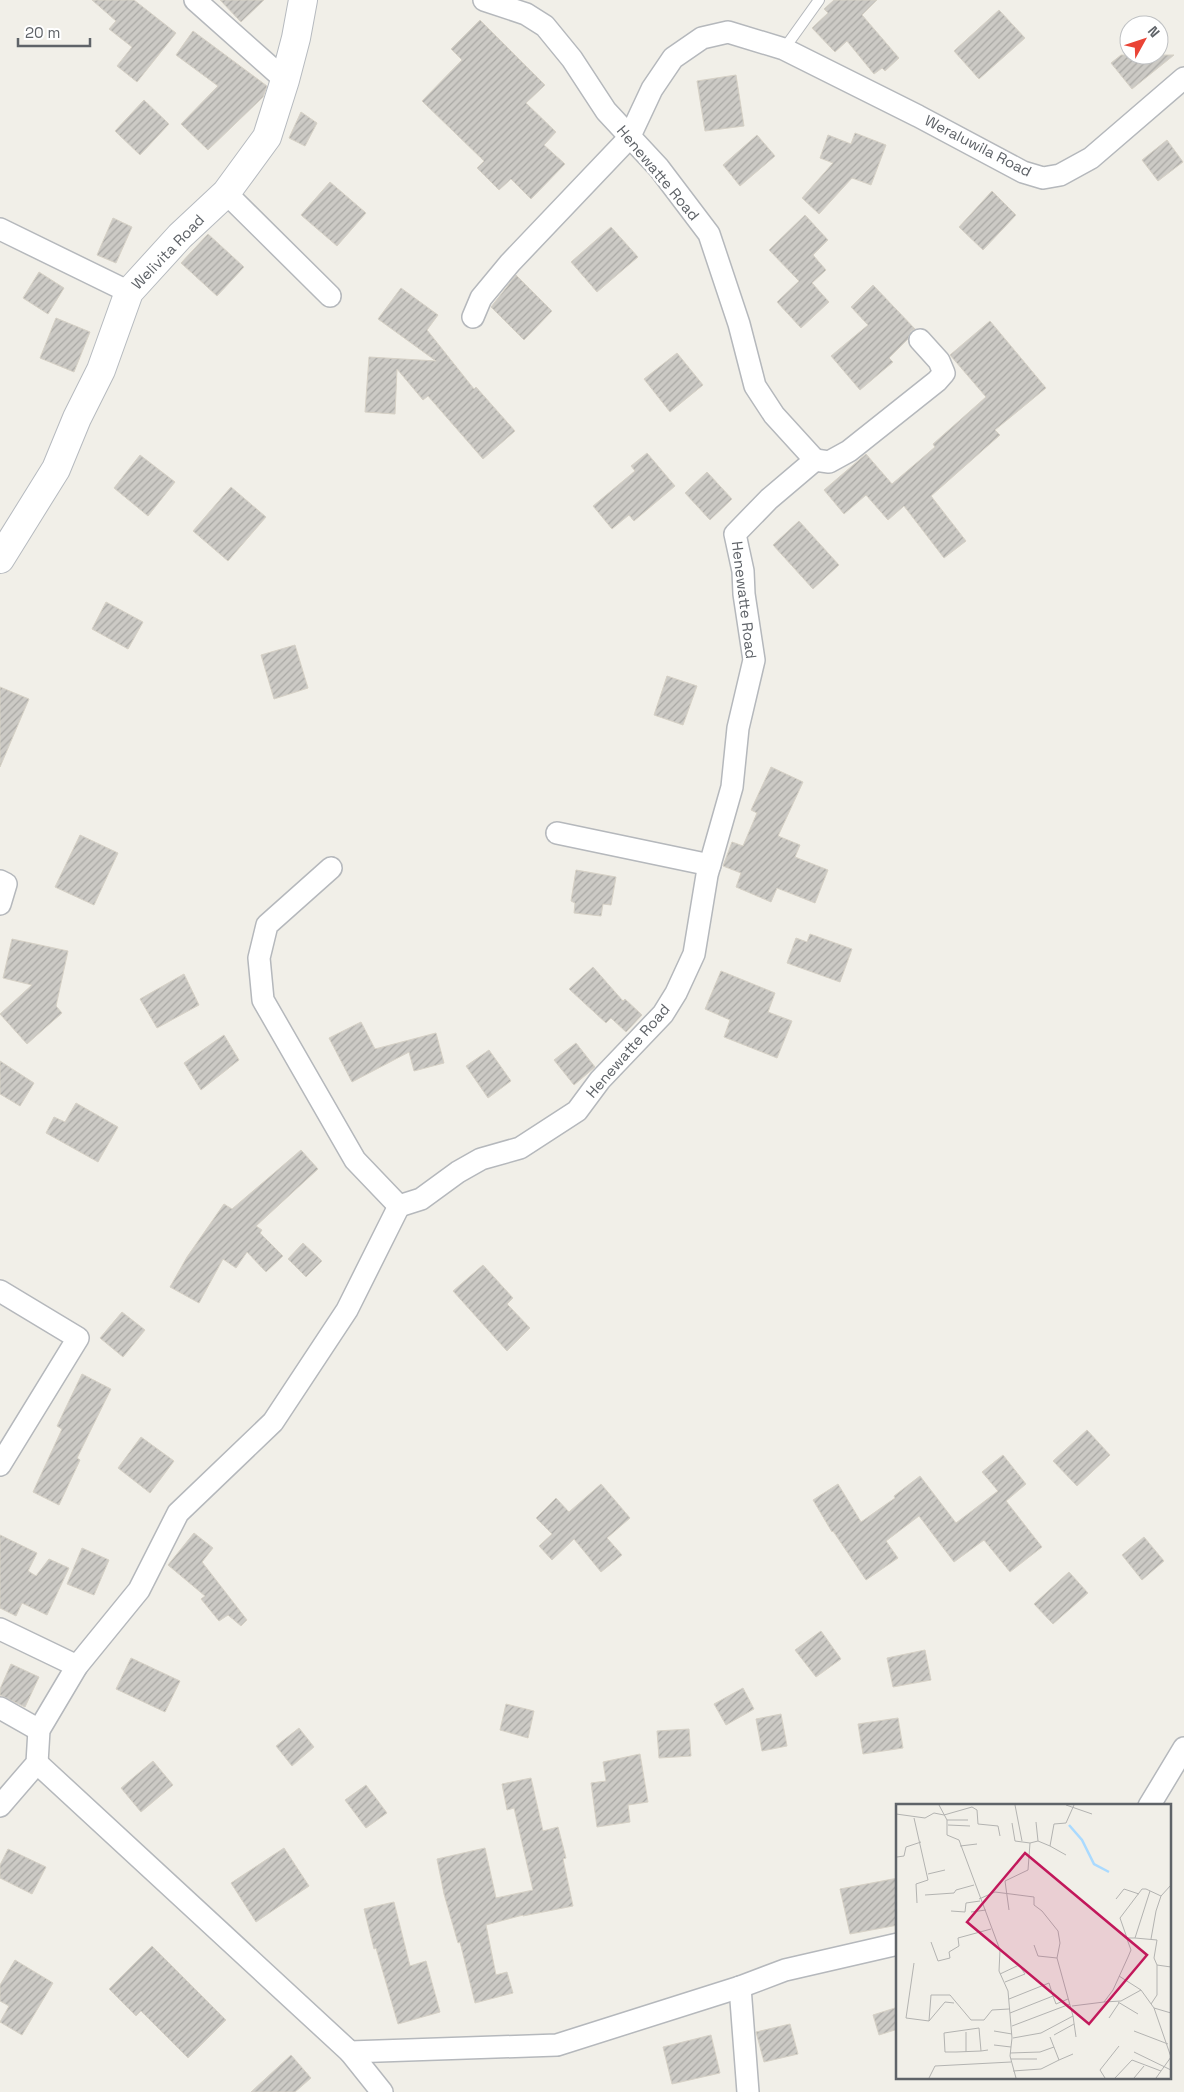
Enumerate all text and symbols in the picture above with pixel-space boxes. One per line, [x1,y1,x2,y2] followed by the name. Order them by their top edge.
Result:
[18,15,90,47] scale bar
[1119,15,1169,65] north arrow
[1144,22,1164,41] text: N
[25,23,60,42] text: 20 m
[922,110,1035,181] street label: Weraluwila Road
[613,121,704,224] street label: Henewatte Road
[127,210,208,293] street label: Welivita Road
[728,540,761,660] street label: Henewatte Road
[582,1000,674,1102] street label: Henewatte Road
[896,1804,1172,2080] inset map

